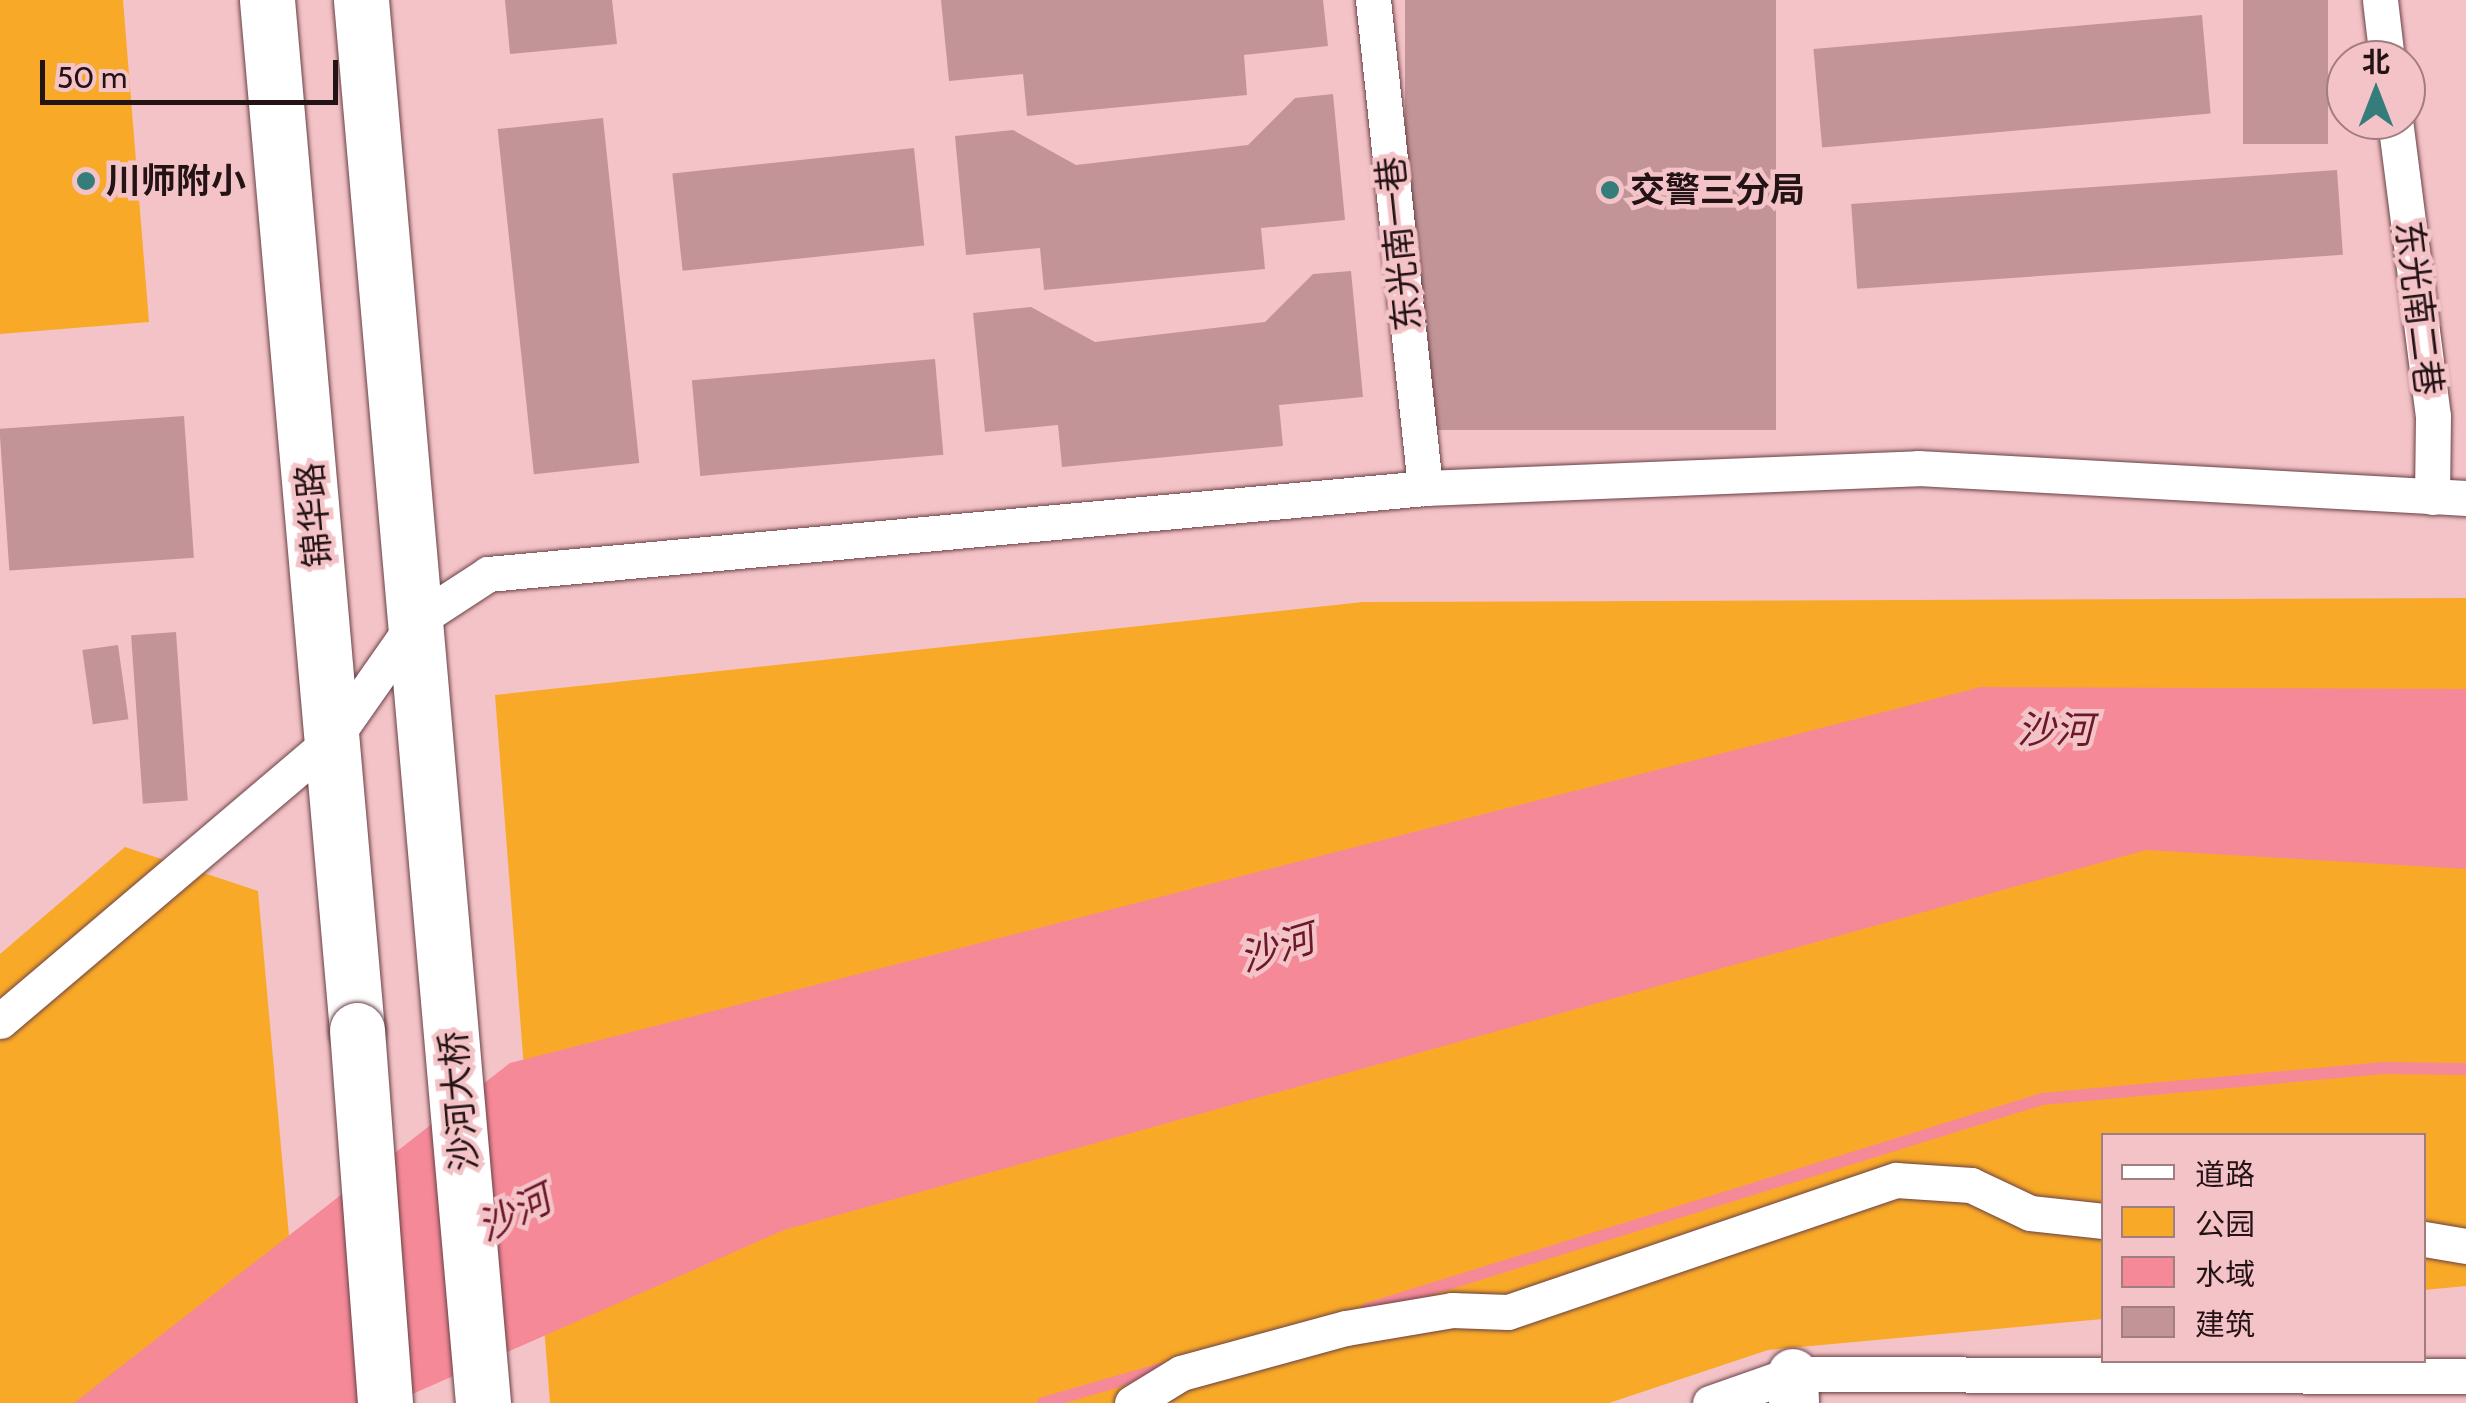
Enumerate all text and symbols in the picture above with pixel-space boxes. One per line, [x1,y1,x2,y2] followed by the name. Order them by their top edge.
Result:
[45,40,342,102] scale bar
[2326,40,2426,140] north arrow
[2362,45,2390,79] text: 北
[57,59,127,96] text: 50 m
[1369,155,1429,333] street label: 东光南一巷
[106,160,246,202] place label: 川师附小
[1630,169,1805,211] place label: 交警三分局
[75,170,97,192] marker: 川师附小
[1599,179,1621,201] marker: 交警三分局
[2387,219,2451,397] street label: 东光南二巷
[289,461,339,569] street label: 锦华路
[2017,707,2093,753] water label: 沙河
[1234,915,1320,981] water label: 沙河
[432,1029,486,1173] street label: 沙河大桥
[2101,1133,2426,1363] legend
[2195,1156,2255,1193] text: 道路
[470,1176,558,1250] water label: 沙河
[2195,1206,2255,1243] text: 公园
[2195,1256,2255,1293] text: 水域
[2195,1306,2255,1343] text: 建筑

